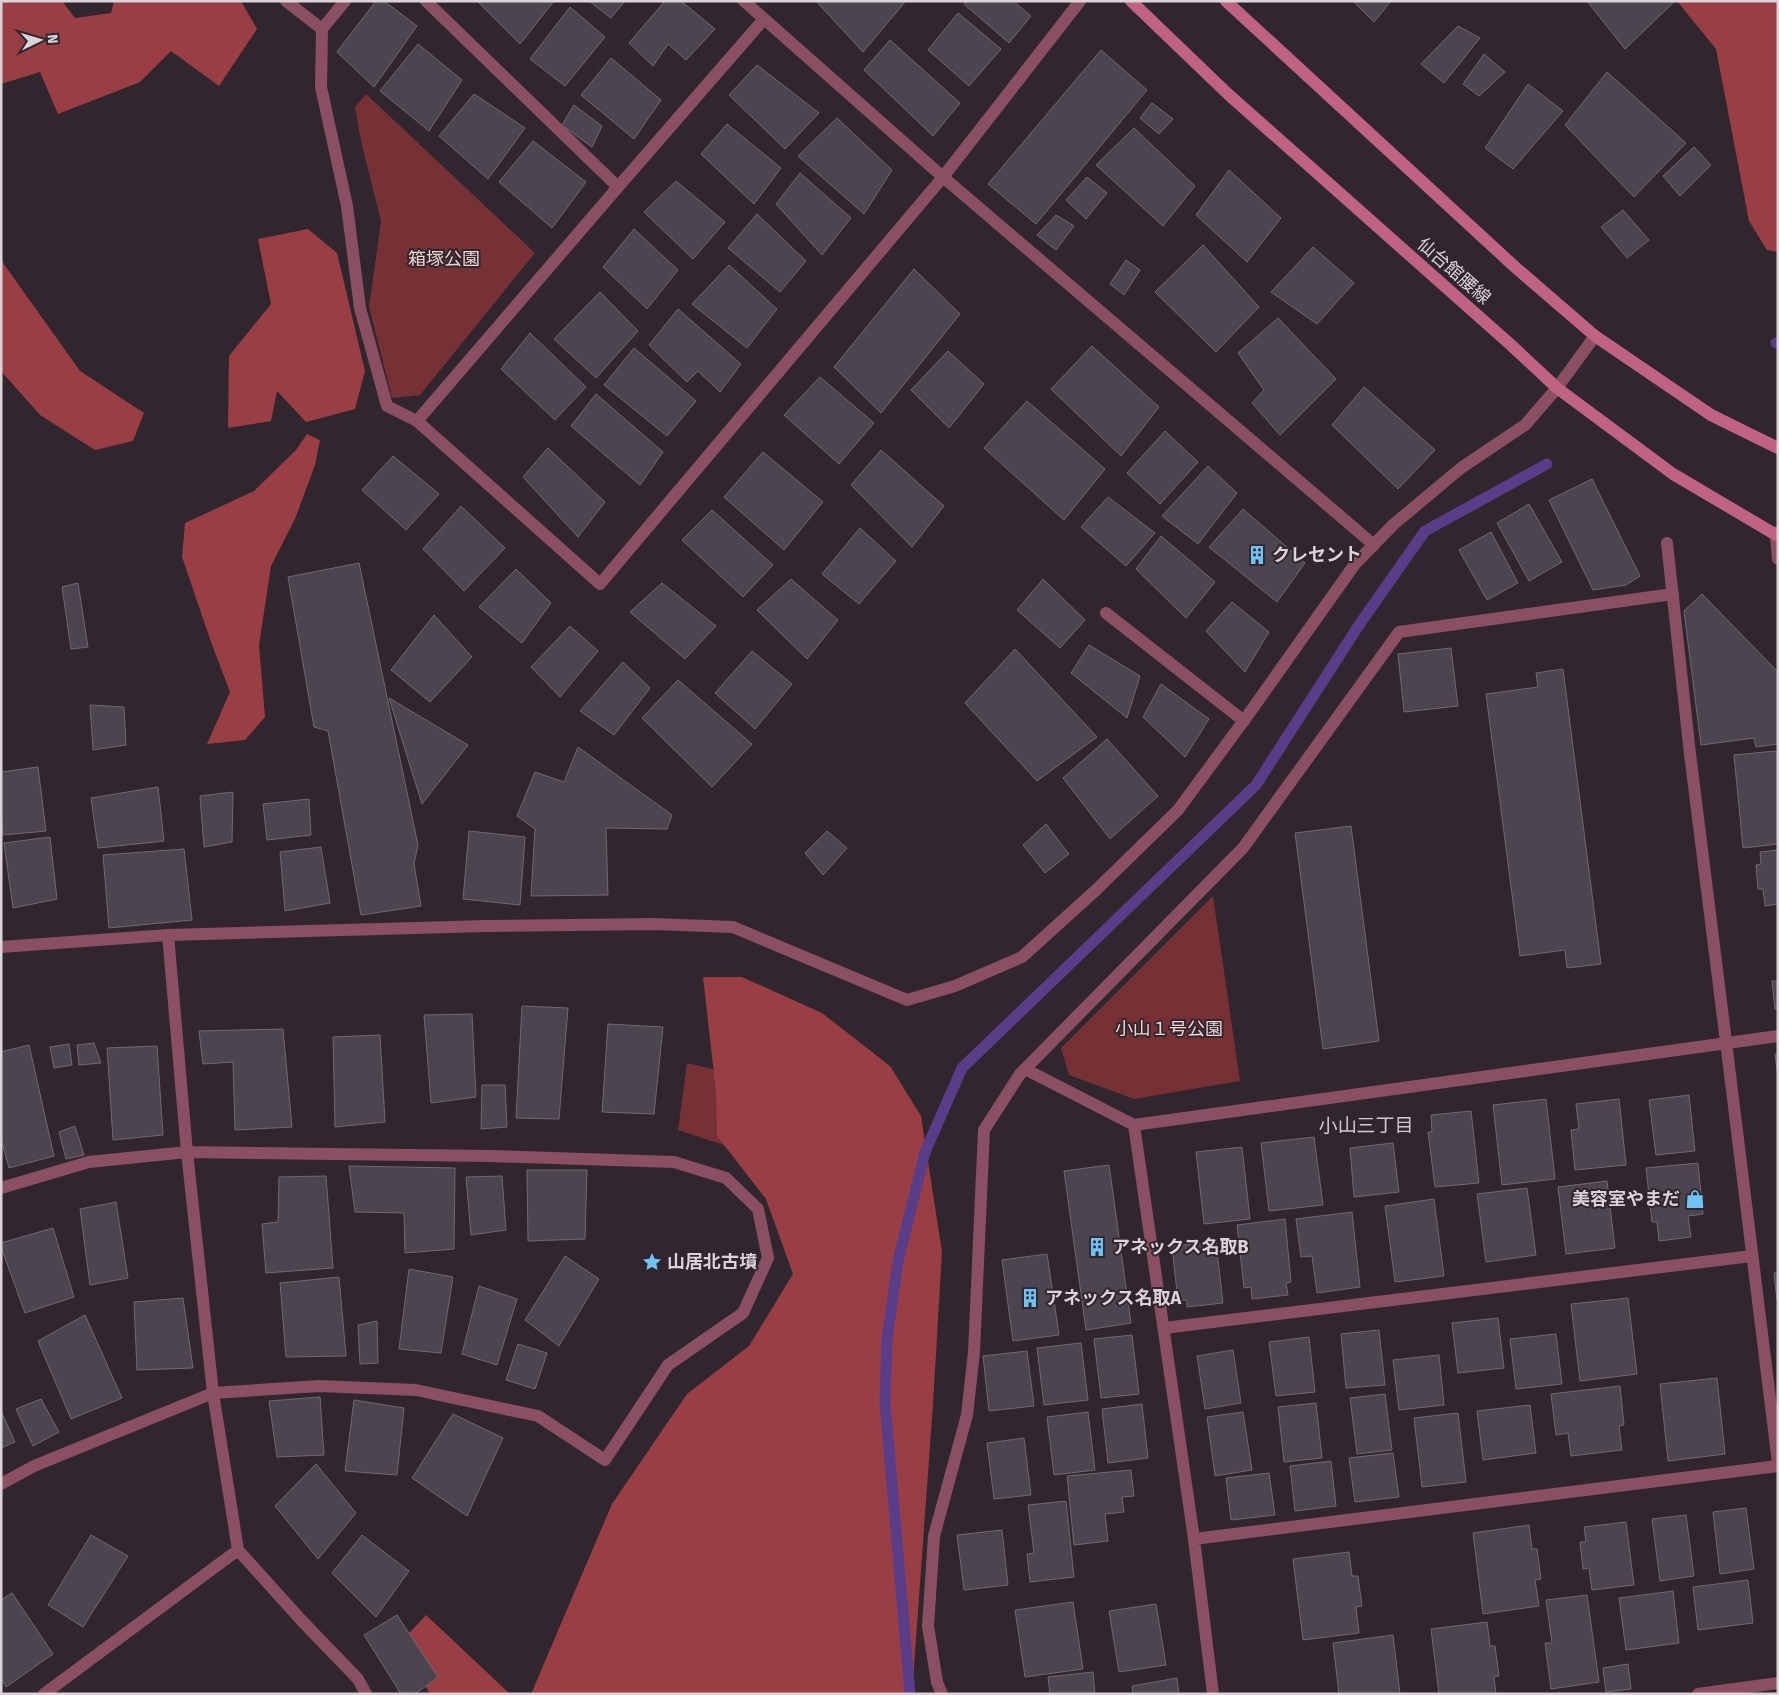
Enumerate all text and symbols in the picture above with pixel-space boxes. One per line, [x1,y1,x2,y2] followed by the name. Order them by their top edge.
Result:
[15,15,65,65] north arrow
[44,34,61,44] text: N
[1413,233,1495,309] street label: 仙台館腰線
[408,248,480,270] park label: 箱塚公園
[1246,544,1268,566] building icon: クレセント
[1272,544,1362,566] place label: クレセント
[1115,1018,1223,1040] park label: 小山１号公園
[1318,1114,1414,1137] district label: 小山三丁目
[1572,1188,1680,1210] place label: 美容室やまだ
[1684,1188,1706,1210] shop icon: 美容室やまだ
[1086,1236,1108,1258] building icon: アネックス名取B
[1112,1236,1249,1258] place label: アネックス名取B
[641,1251,663,1273] place icon: 山居北古墳
[667,1251,757,1273] place label: 山居北古墳
[1019,1287,1041,1309] building icon: アネックス名取A
[1045,1287,1181,1309] place label: アネックス名取A

